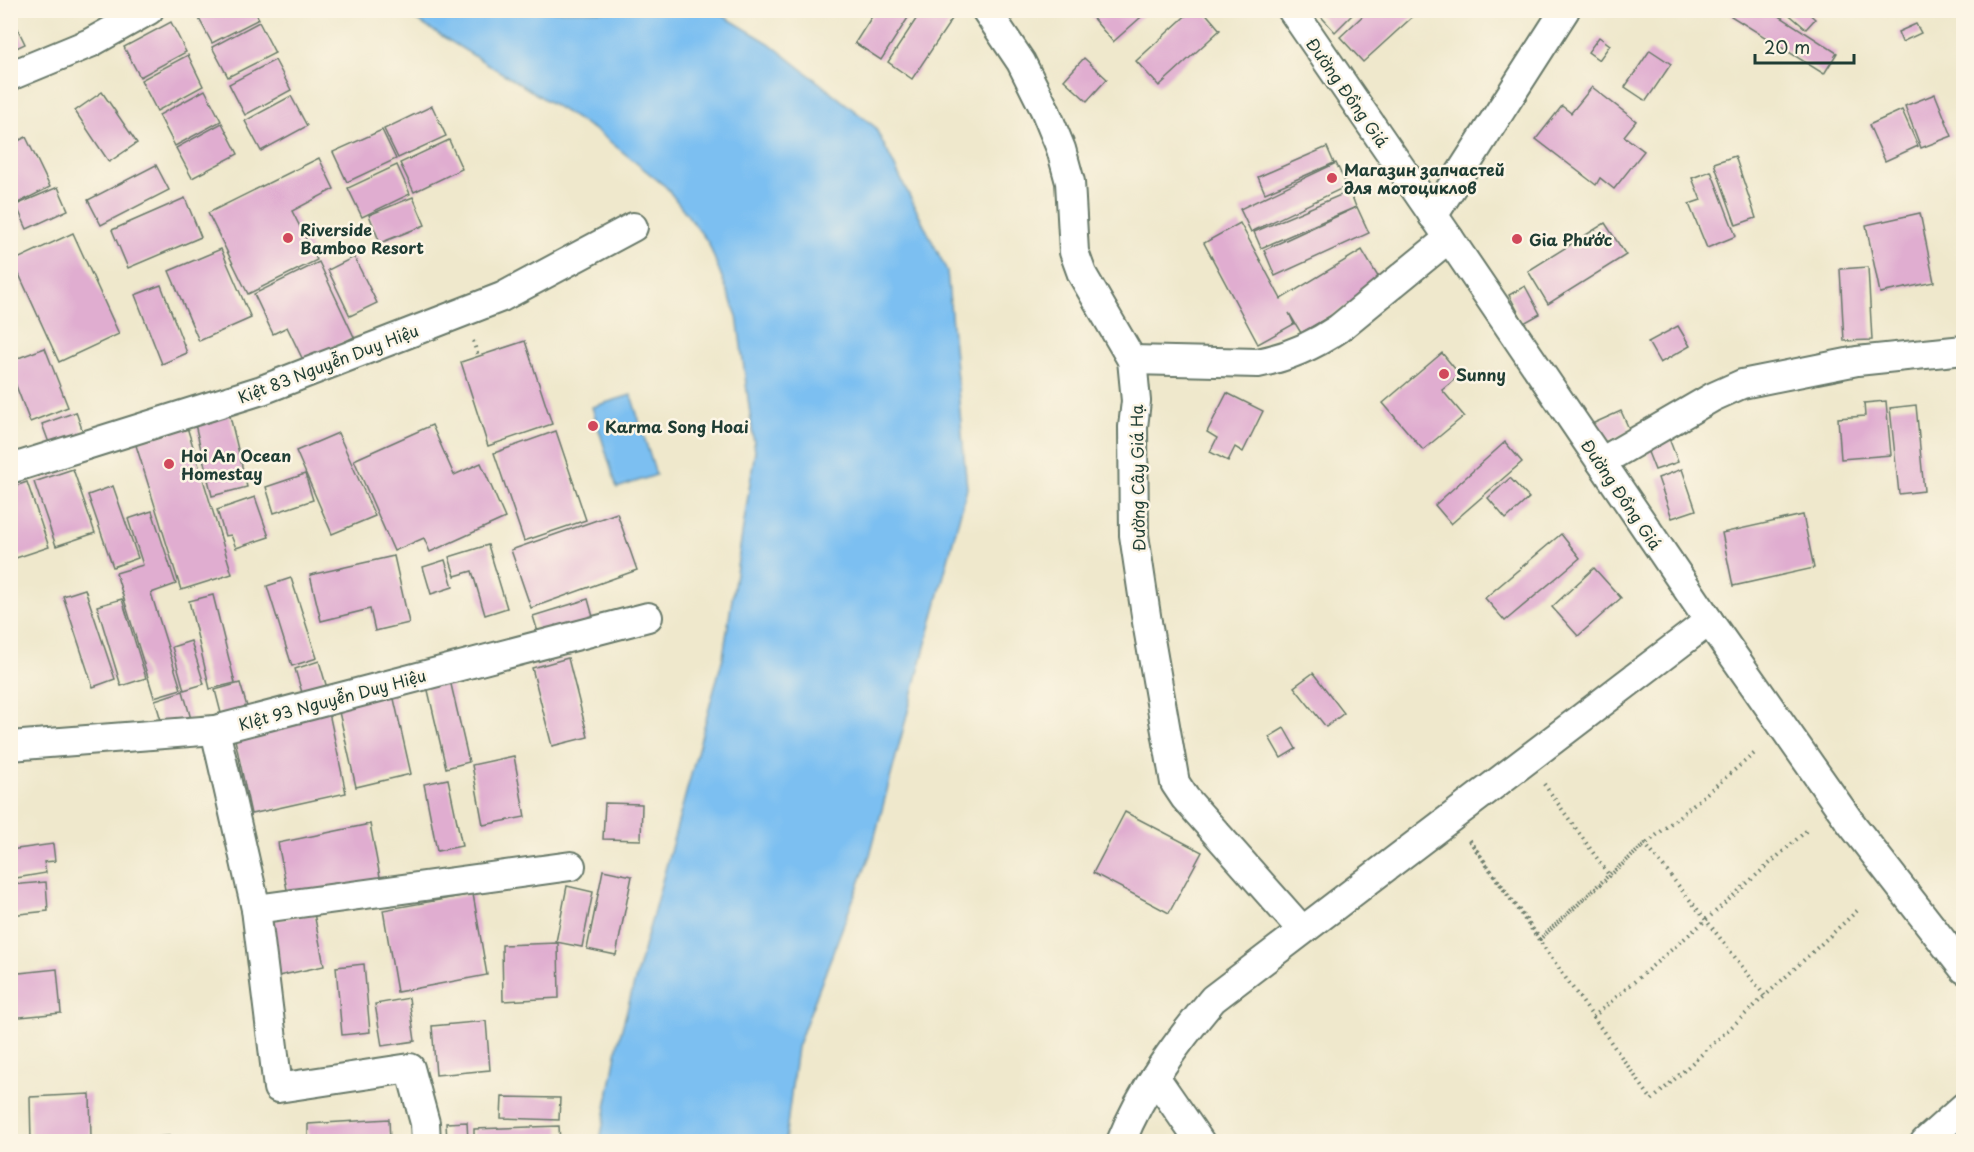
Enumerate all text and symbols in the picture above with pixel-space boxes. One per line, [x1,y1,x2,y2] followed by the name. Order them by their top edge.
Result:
[1755,27,1854,65] scale bar
[1301,32,1395,152] street label: Đường Đồng Giá
[1764,33,1810,60] text: 20 m
[1344,157,1505,199] place label: Магазин запчастей для мотоциклов
[1325,171,1339,185] marker: Магазин запчастей для мотоциклов
[300,217,424,259] place label: Riverside Bamboo Resort
[1529,227,1613,251] place label: Gia Phước
[281,231,295,245] marker: Riverside Bamboo Resort
[1510,232,1524,246] marker: Gia Phước
[234,317,422,409] street label: Kiệt 83 Nguyễn Duy Hiệu
[1456,362,1506,386] place label: Sunny
[1437,367,1451,381] marker: Sunny
[1124,404,1150,552] street label: Đường Cây Giá Hạ
[605,414,749,438] place label: Karma Song Hoai
[586,419,600,433] marker: Karma Song Hoai
[1576,434,1668,554] street label: Đường Đồng Giá
[181,443,291,485] place label: Hoi An Ocean Homestay
[162,457,176,471] marker: Hoi An Ocean Homestay
[236,662,428,736] street label: KIệt 93 Nguyễn Duy Hiệu

